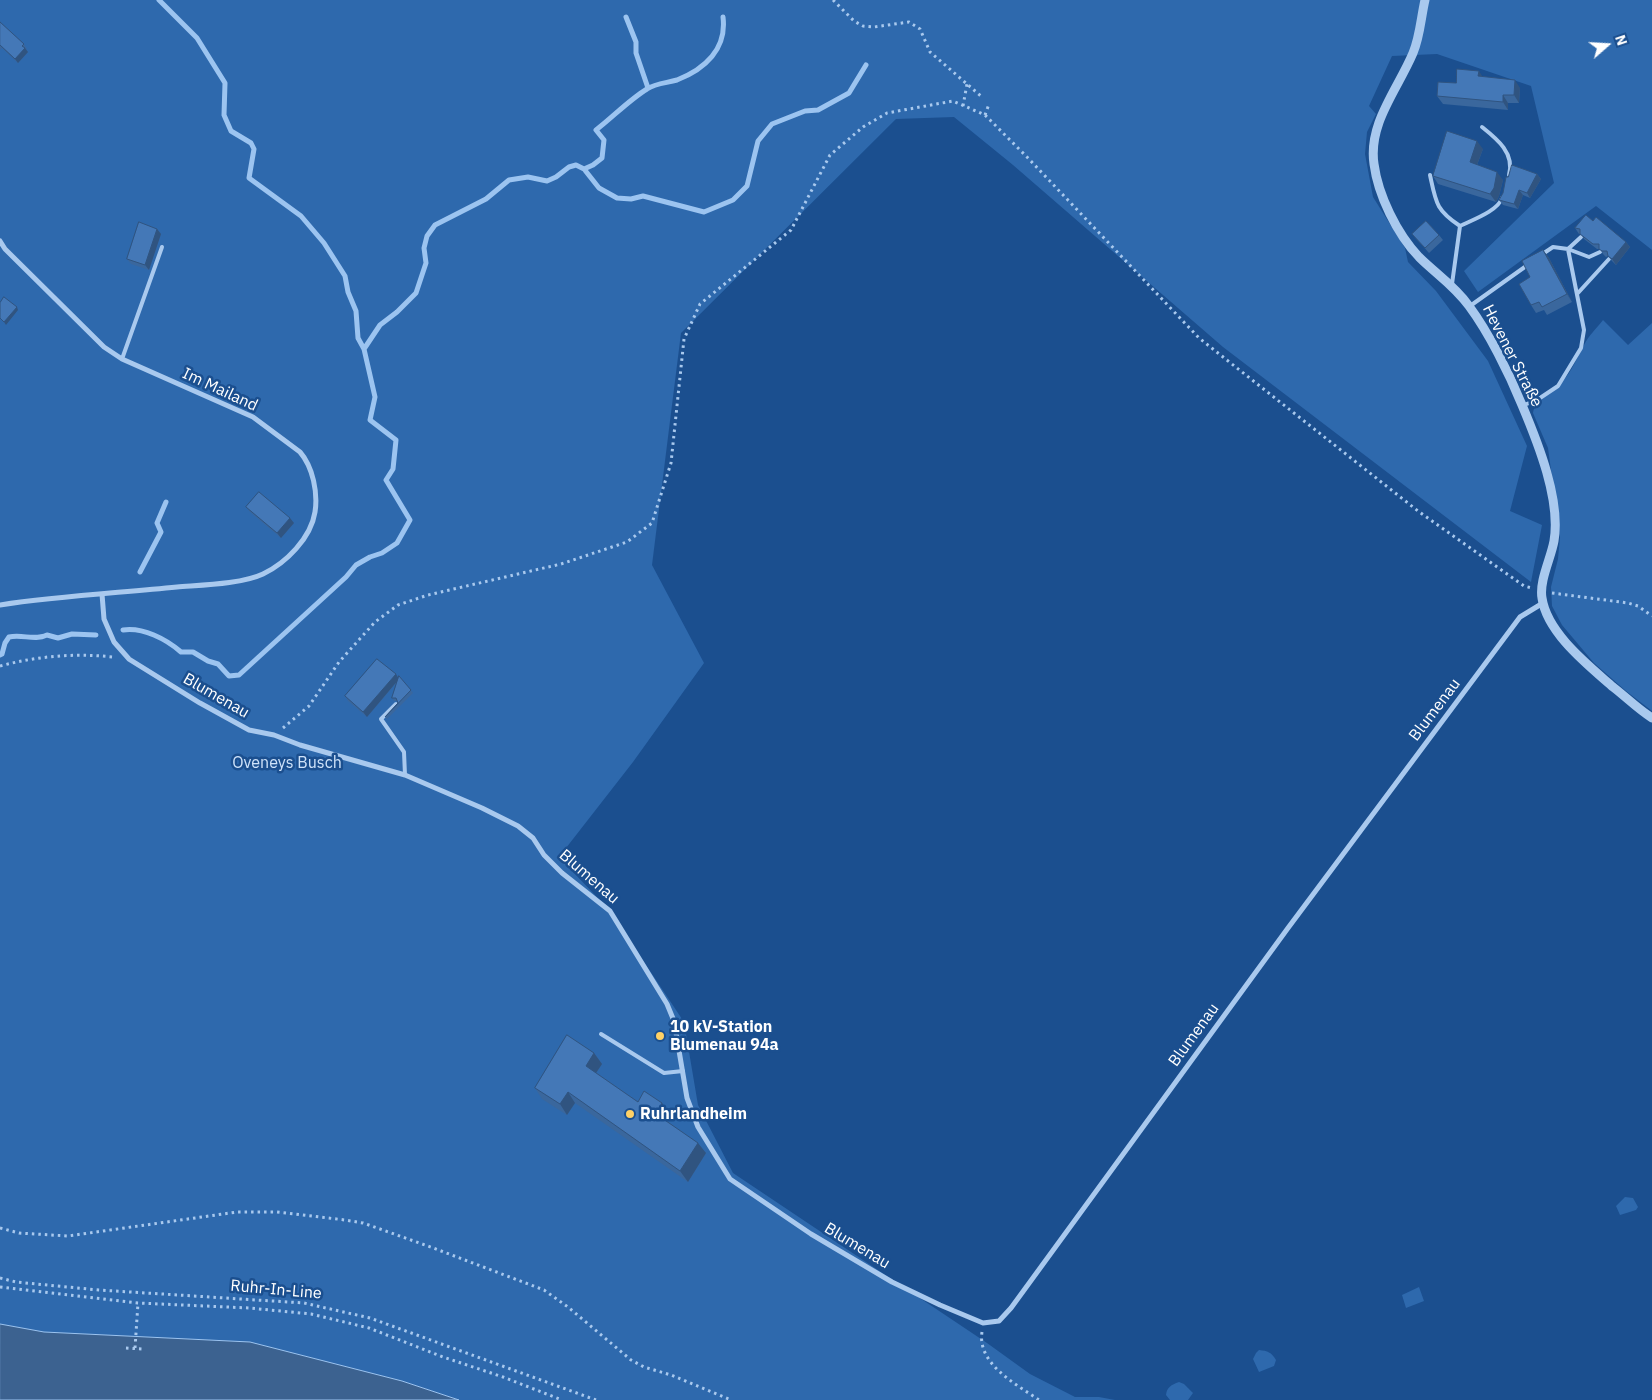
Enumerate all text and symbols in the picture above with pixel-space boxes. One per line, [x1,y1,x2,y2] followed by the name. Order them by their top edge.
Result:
[1582,20,1632,70] north arrow
[1611,32,1631,48] text: N
[1478,302,1546,410] street label: Hevener Straße
[179,364,261,416] street label: Im Mailand
[179,669,253,723] street label: Blumenau
[1405,675,1465,745] street label: Blumenau
[232,753,342,773] park label: Oveneys Busch
[555,846,623,908] street label: Blumenau
[1165,1000,1223,1070] street label: Blumenau
[670,1017,779,1055] place label: 10 kV-Station Blumenau 94a
[654,1030,666,1042] marker: 10 kV-Station Blumenau 94a
[640,1104,747,1124] place label: Ruhrlandheim
[624,1108,636,1120] marker: Ruhrlandheim
[821,1219,893,1273] street label: Blumenau
[230,1276,322,1304] street label: Ruhr-In-Line

